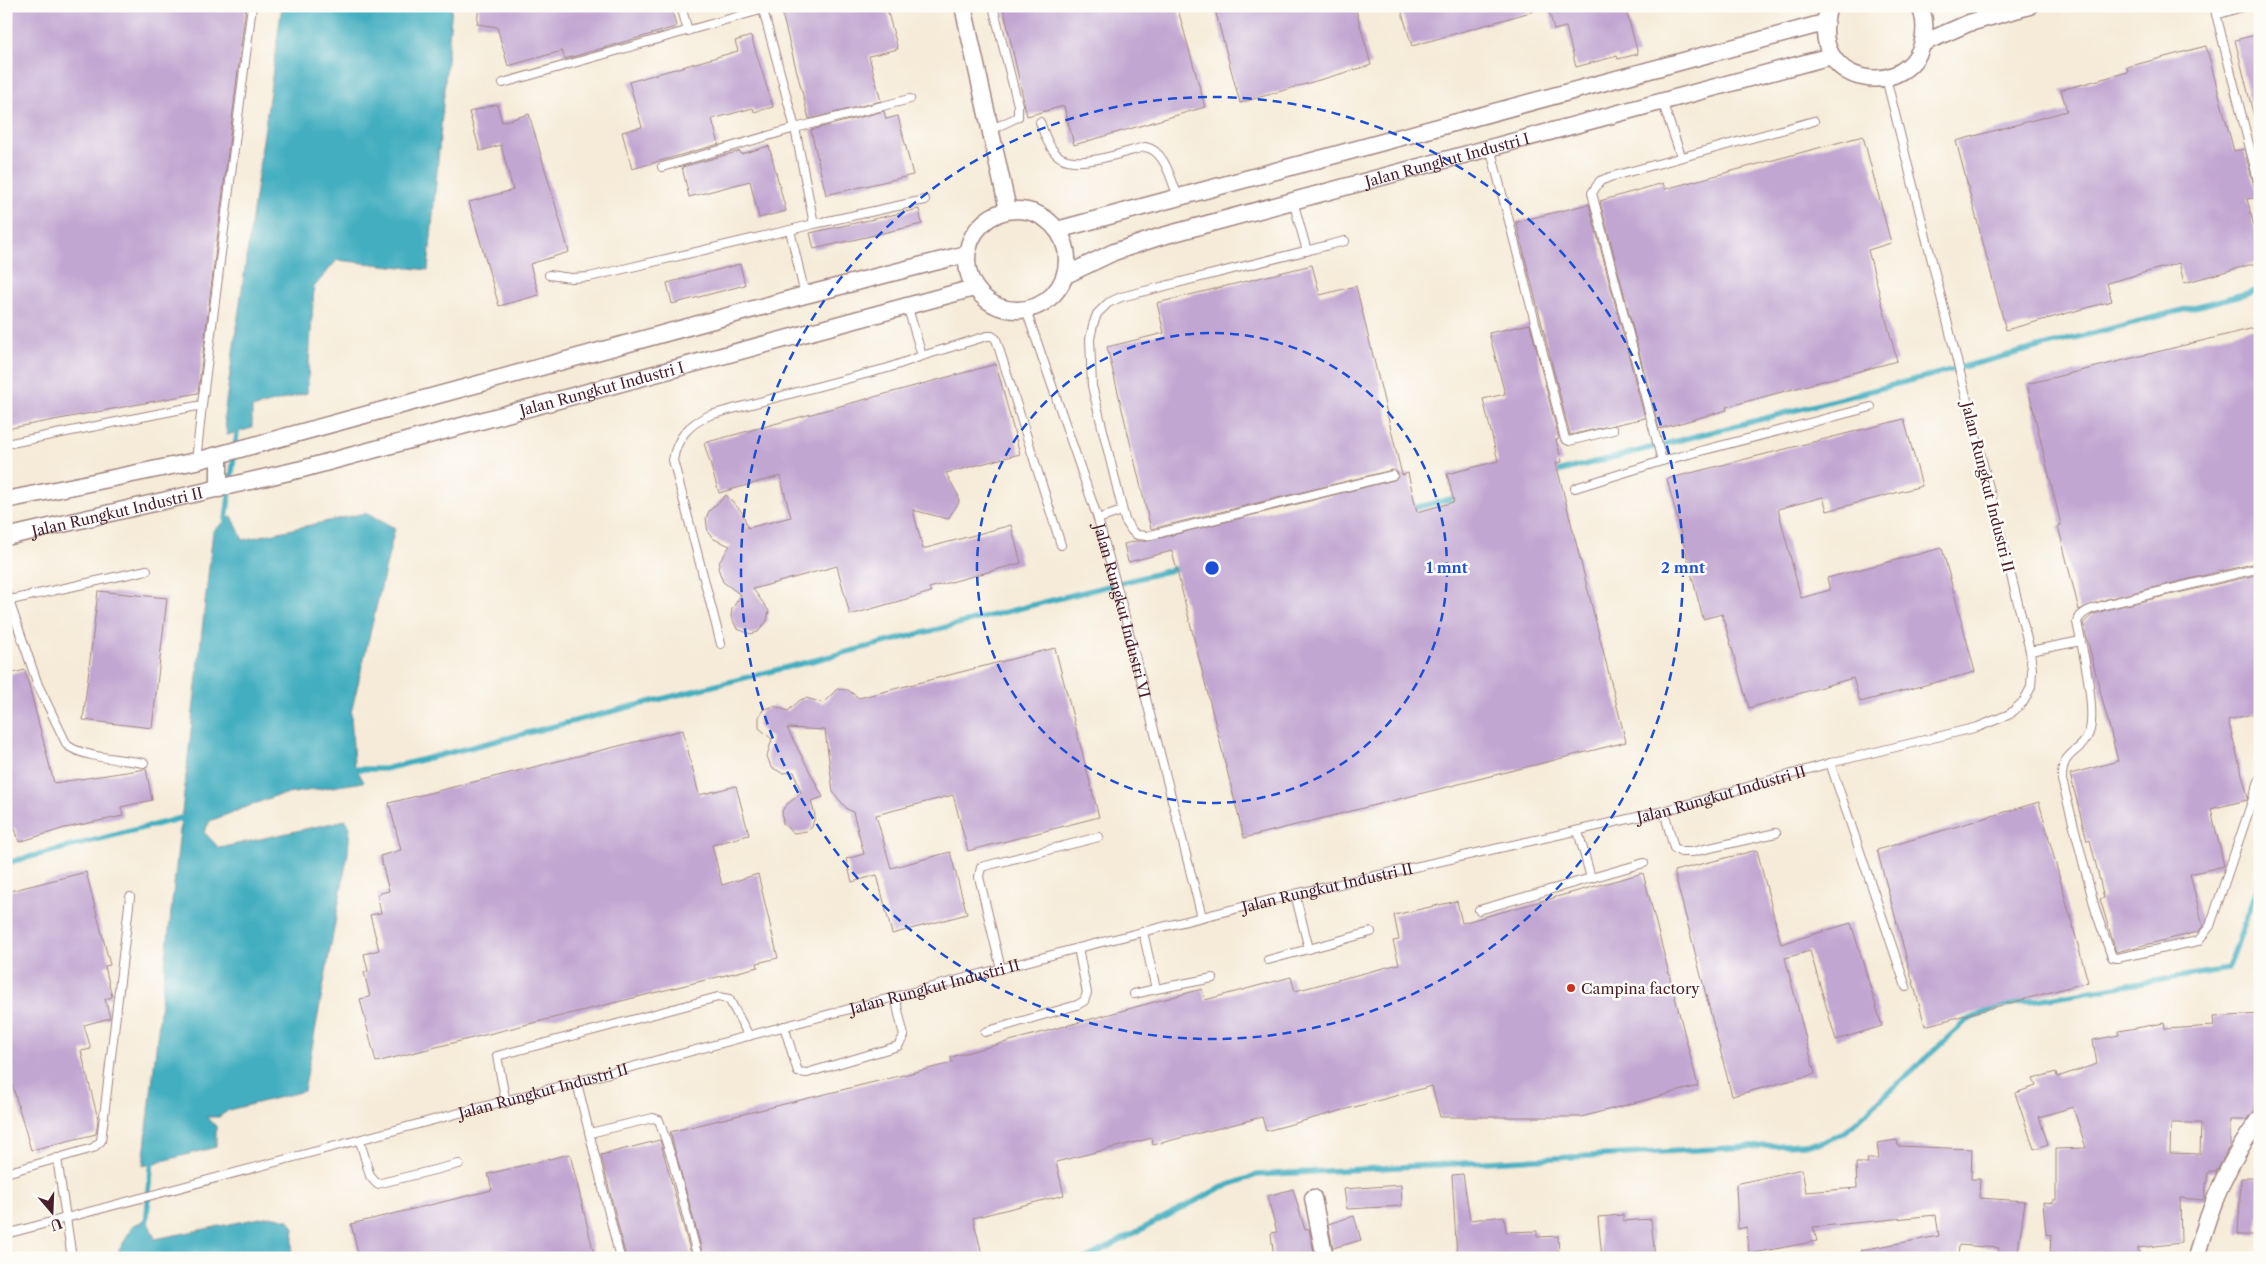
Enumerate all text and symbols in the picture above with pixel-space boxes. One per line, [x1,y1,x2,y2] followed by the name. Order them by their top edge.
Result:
[1361,128,1531,191] street label: Jalan Rungkut Industri I
[515,357,686,420] street label: Jalan Rungkut Industri I
[1957,398,2018,574] street label: Jalan Rungkut Industri II
[28,483,205,541] street label: Jalan Rungkut Industri II
[1090,519,1155,700] street label: Jalan Rungkut Industri VI
[1426,558,1468,577] text: 1 mnt
[1661,558,1705,577] text: 2 mnt
[1203,559,1221,577] centre of rings
[1633,761,1808,827] street label: Jalan Rungkut Industri II
[1238,858,1415,917] street label: Jalan Rungkut Industri II
[846,955,1022,1019] street label: Jalan Rungkut Industri II
[1581,979,1700,998] place label: Campina factory
[1565,982,1577,994] marker: Campina factory
[454,1059,630,1123] street label: Jalan Rungkut Industri II
[28,1186,78,1236] north arrow
[47,1214,65,1235] text: U

